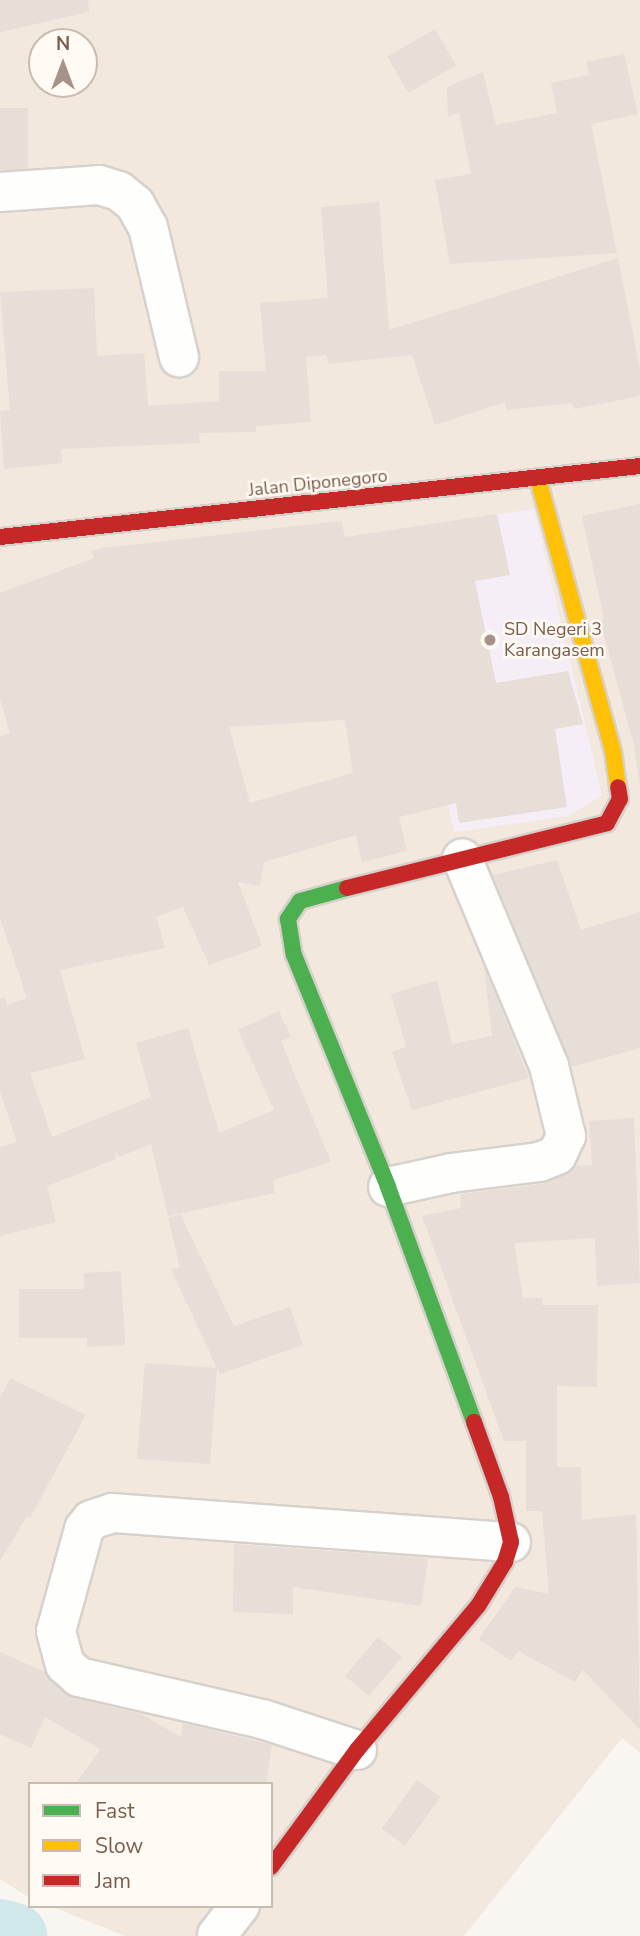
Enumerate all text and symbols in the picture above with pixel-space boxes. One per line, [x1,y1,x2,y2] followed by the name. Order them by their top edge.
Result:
[28,28,98,98] north arrow
[56,31,70,57] text: N
[247,465,389,501] street label: Jalan Diponegoro
[504,619,605,662] place label: SD Negeri 3 Karangasem
[482,632,498,648] marker: SD Negeri 3 Karangasem
[28,1782,273,1908] legend
[95,1797,135,1825] text: Fast
[95,1832,143,1860] text: Slow
[95,1867,131,1895] text: Jam

